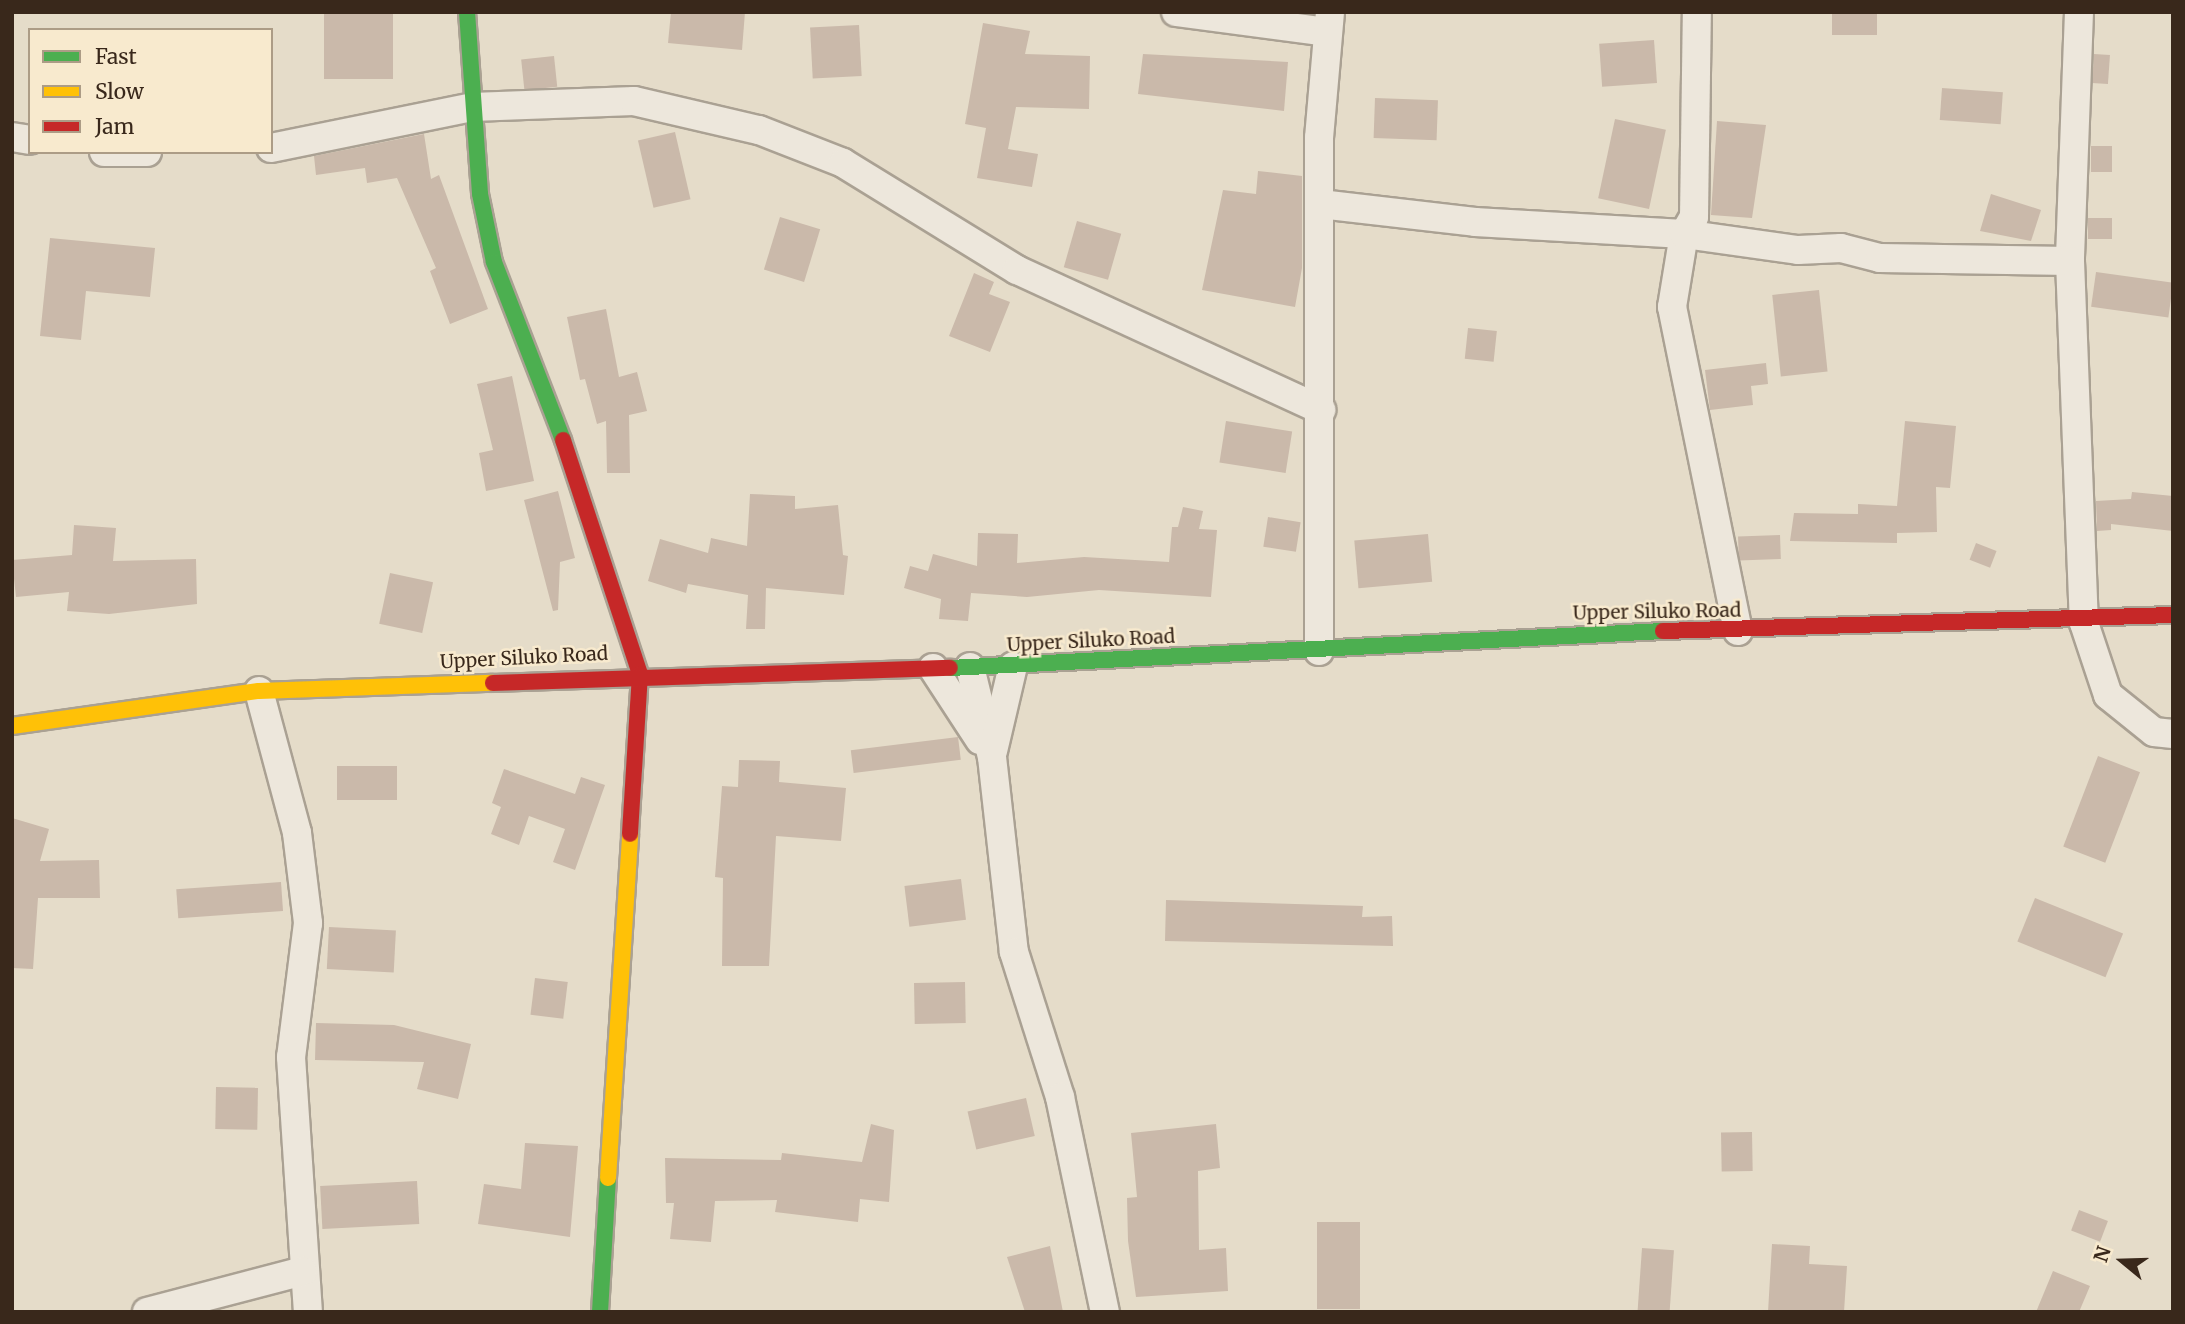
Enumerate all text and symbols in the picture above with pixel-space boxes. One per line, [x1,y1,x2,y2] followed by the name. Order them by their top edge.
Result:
[28,28,273,154] legend
[95,43,137,70] text: Fast
[95,78,144,105] text: Slow
[95,113,134,140] text: Jam
[1573,599,1741,625] street label: Upper Siluko Road
[1006,625,1176,657] street label: Upper Siluko Road
[439,642,609,674] street label: Upper Siluko Road
[2087,1226,2157,1296] north arrow
[2088,1243,2116,1265] text: N

